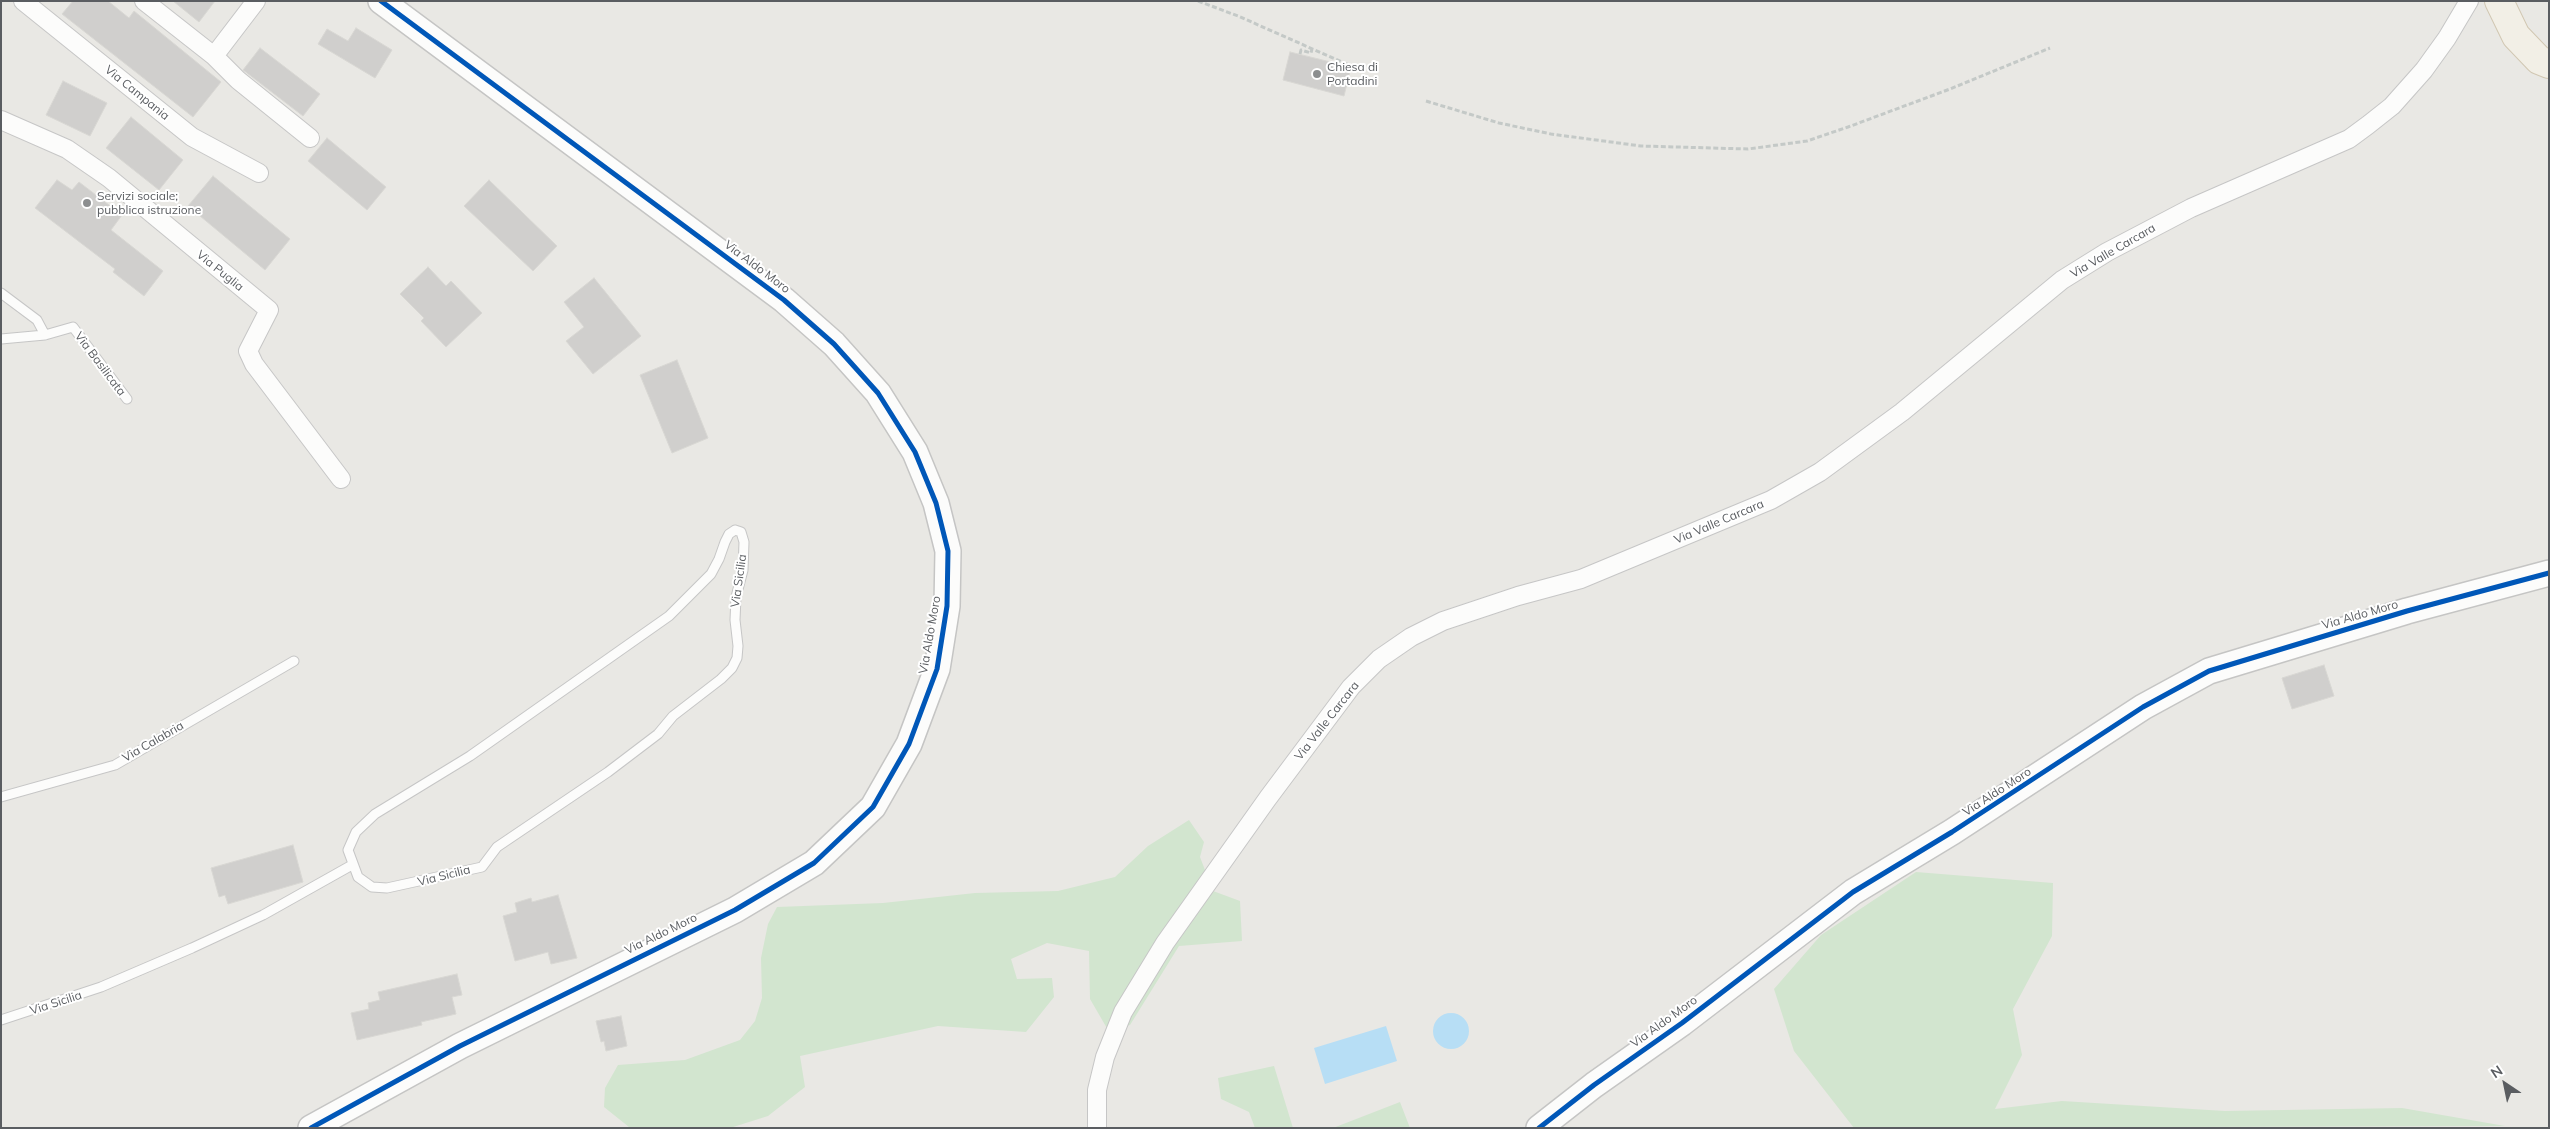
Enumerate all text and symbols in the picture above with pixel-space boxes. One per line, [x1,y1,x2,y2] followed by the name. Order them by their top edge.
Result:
[1327,60,1378,88] place label: Chiesa di Portadini
[102,63,172,123] street label: Via Campania
[1311,68,1323,80] marker: Chiesa di Portadini
[97,189,201,217] place label: Servizi sociale; pubblica istruzione
[81,197,93,209] marker: Servizi sociale; pubblica istruzione
[2068,221,2158,281] street label: Via Valle Carcara
[721,238,793,296] street label: Via Aldo Moro
[194,248,246,294] street label: Via Puglia
[71,329,129,399] street label: Via Basilicata
[1672,497,1766,547] street label: Via Valle Carcara
[728,553,750,609] street label: Via Sicilia
[916,595,944,675] street label: Via Aldo Moro
[2320,597,2400,633] street label: Via Aldo Moro
[1292,679,1362,763] street label: Via Valle Carcara
[120,719,186,765] street label: Via Calabria
[1960,765,2034,819] street label: Via Aldo Moro
[416,863,472,889] street label: Via Sicilia
[622,910,700,958] street label: Via Aldo Moro
[28,988,84,1018] street label: Via Sicilia
[1628,993,1700,1051] street label: Via Aldo Moro
[2480,1059,2530,1109] north arrow
[2487,1061,2506,1082] text: N

